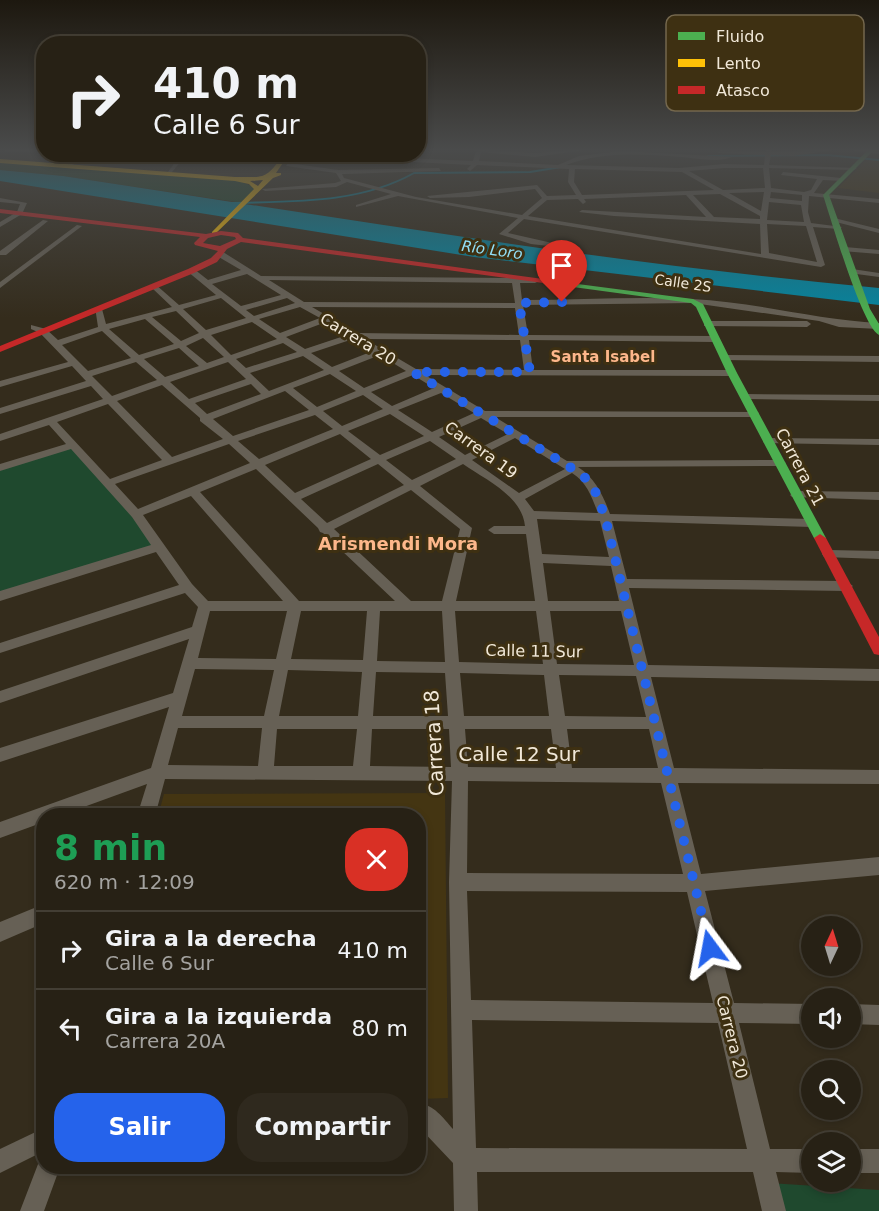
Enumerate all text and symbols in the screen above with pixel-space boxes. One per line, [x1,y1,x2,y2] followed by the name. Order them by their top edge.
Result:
[666,15,864,111] legend
[716,27,764,46] text: Fluido
[716,54,761,73] text: Lento
[153,59,299,108] text: 410 m
[54,60,132,138] icon: right
[716,81,770,100] text: Atasco
[153,109,300,140] text: Calle 6 Sur
[460,237,524,263] water label: Río Loro
[536,240,587,302] pin
[545,249,578,282] icon: arrive
[654,271,712,295] street label: Calle 2S
[317,309,399,369] street label: Carrera 20
[551,348,655,366] district label: Santa Isabel
[441,417,521,483] street label: Carrera 19
[772,425,828,509] street label: Carrera 21
[318,533,478,554] district label: Arismendi Mora
[485,641,583,661] street label: Calle 11 Sur
[419,689,449,797] street label: Carrera 18
[458,742,580,766] street label: Calle 12 Sur
[54,827,167,868] text: 8 min
[345,828,408,891] button: close
[54,870,195,894] text: 620 m · 12:09
[678,916,742,980] position arrow
[801,916,861,976] north arrow
[801,916,861,1192] map controls
[105,926,317,951] text: Gira a la derecha
[54,934,87,967] icon: right
[338,938,408,963] text: 410 m
[105,951,214,975] text: Calle 6 Sur
[801,988,861,1048] button: sound
[712,993,752,1081] street label: Carrera 20
[105,1004,332,1029] text: Gira a la izquierda
[54,1012,87,1045] icon: left
[352,1016,408,1041] text: 80 m
[105,1029,225,1053] text: Carrera 20A
[801,1060,861,1120] button: search
[54,1093,225,1162] button: Salir
[237,1093,408,1162] button: Compartir
[801,1132,861,1192] button: layers

